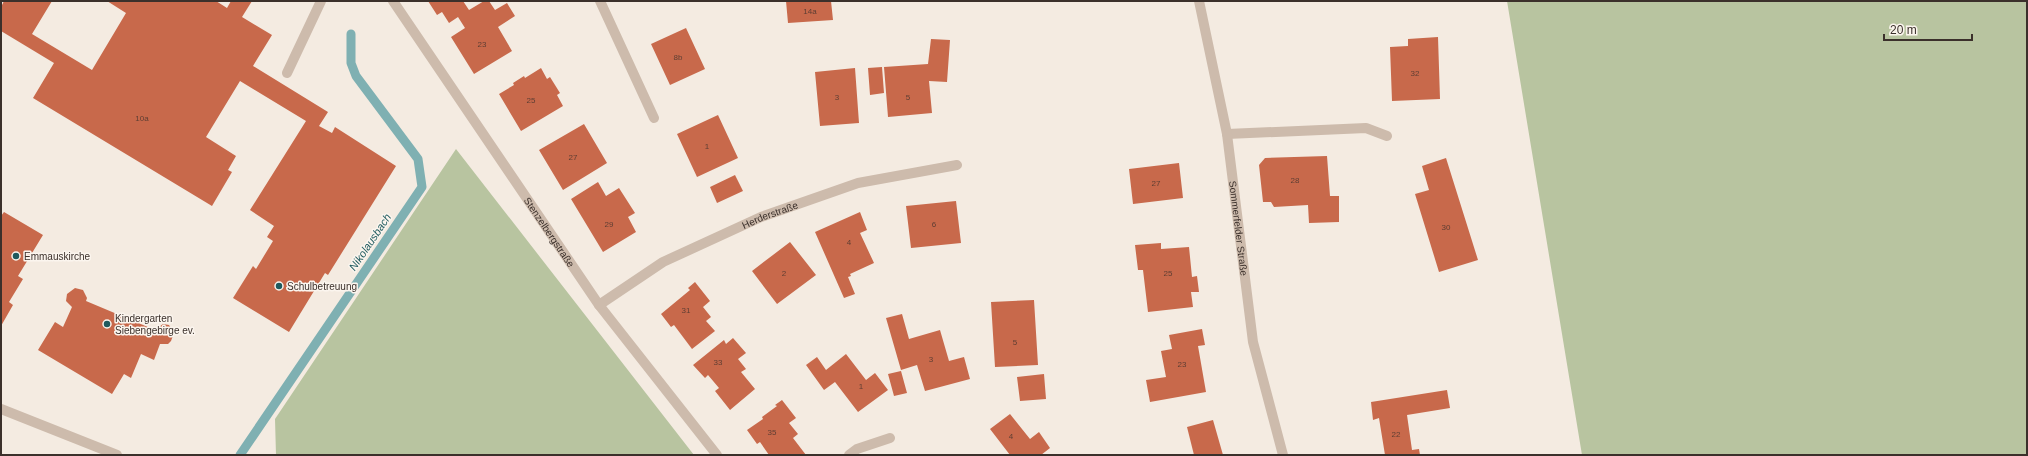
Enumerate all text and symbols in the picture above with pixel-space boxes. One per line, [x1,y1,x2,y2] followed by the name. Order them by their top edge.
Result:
[803,7,817,16] house number: 14a
[1884,16,1972,42] scale bar
[1890,23,1917,37] text: 20 m
[478,40,487,49] house number: 23
[674,53,683,62] house number: 8b
[1411,69,1420,78] house number: 32
[835,93,840,102] house number: 3
[906,93,911,102] house number: 5
[527,96,536,105] house number: 25
[135,114,149,123] house number: 10a
[705,142,710,151] house number: 1
[569,153,578,162] house number: 27
[1291,176,1300,185] house number: 28
[1152,179,1161,188] house number: 27
[1227,180,1250,277] street label: Sommerfelder Straße
[522,195,577,269] street label: Stenzelbergstraße
[740,199,800,231] street label: Herderstraße
[347,211,393,273] water label: Nikolausbach
[605,220,614,229] house number: 29
[932,220,937,229] house number: 6
[1442,223,1451,232] house number: 30
[847,238,852,247] house number: 4
[11,251,21,261] marker: Emmauskirche
[24,251,91,262] place label: Emmauskirche
[782,269,787,278] house number: 2
[1164,269,1173,278] house number: 25
[274,281,284,291] marker: Schulbetreuung
[287,281,357,292] place label: Schulbetreuung
[682,306,691,315] house number: 31
[115,313,195,336] place label: Kindergarten Siebengebirge ev.
[102,319,112,329] marker: Kindergarten Siebengebirge ev.
[1013,338,1018,347] house number: 5
[929,355,934,364] house number: 3
[714,358,723,367] house number: 33
[1178,360,1187,369] house number: 23
[859,382,864,391] house number: 1
[768,428,777,437] house number: 35
[1392,430,1401,439] house number: 22
[1009,432,1014,441] house number: 4

